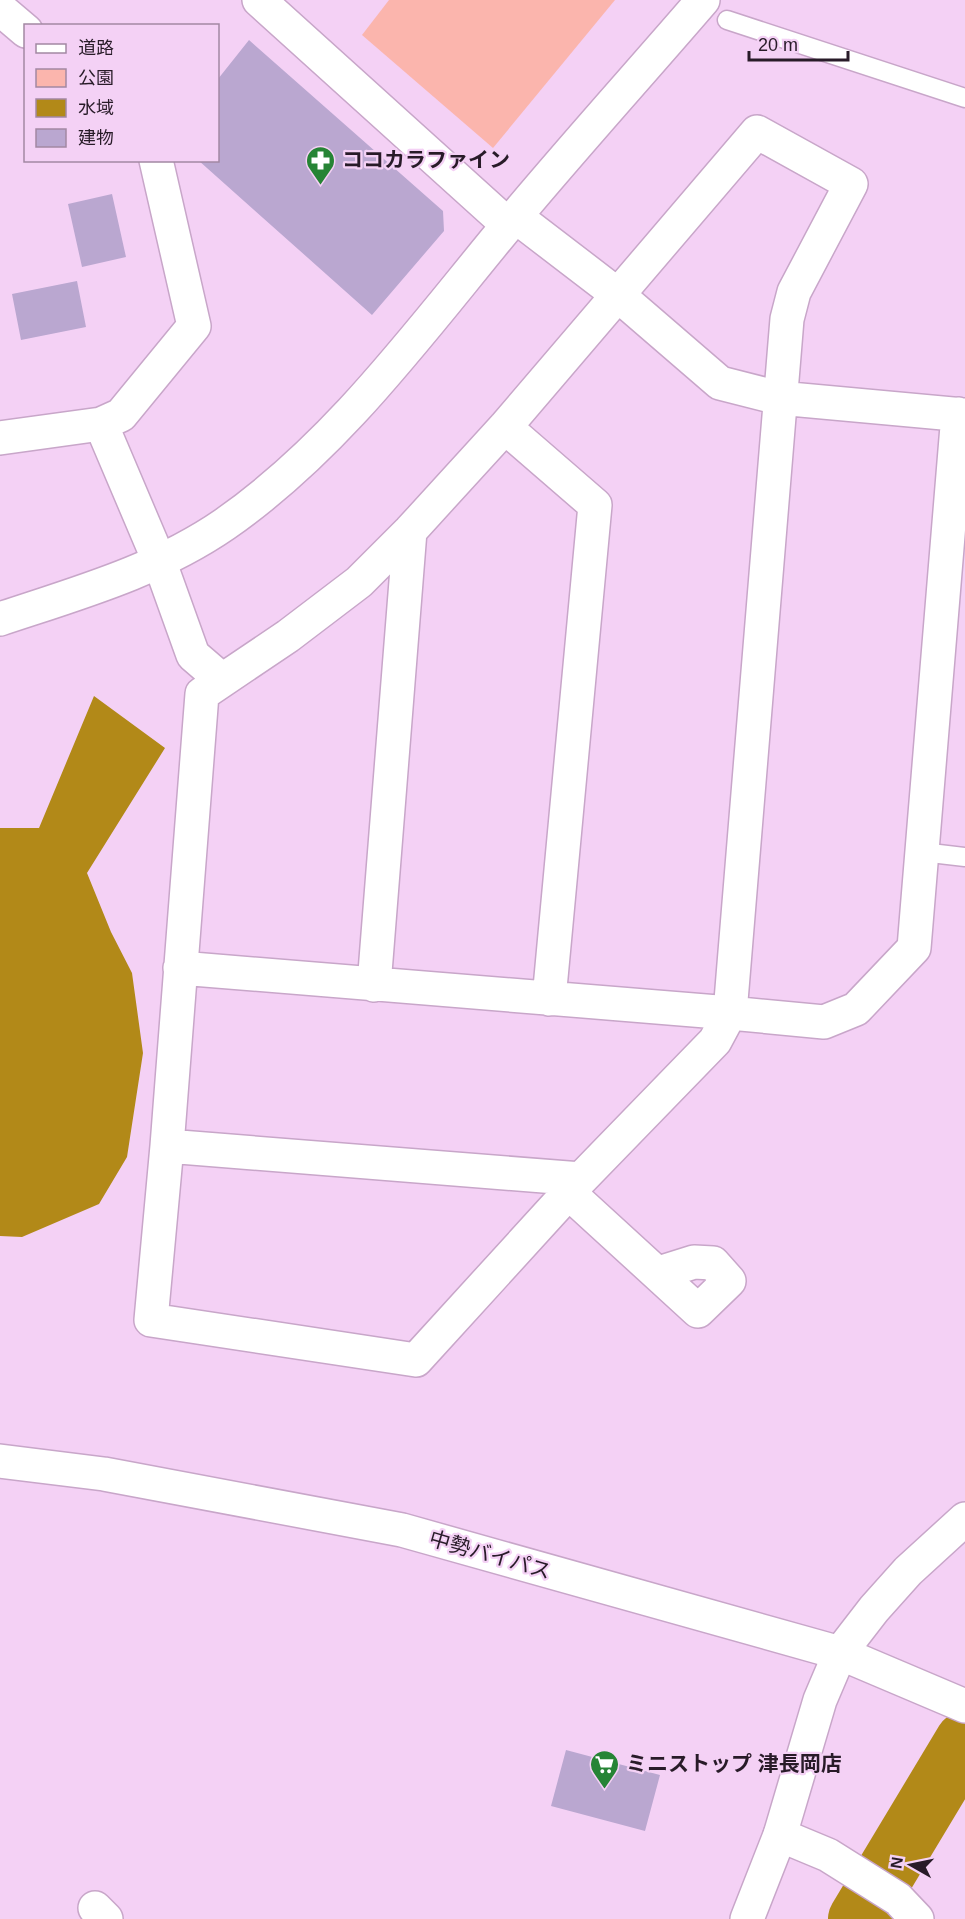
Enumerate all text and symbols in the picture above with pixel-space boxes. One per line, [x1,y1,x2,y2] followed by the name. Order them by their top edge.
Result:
[24,24,219,162] legend
[749,24,848,62] scale bar
[758,35,798,55] text: 20 m
[78,38,114,58] text: 道路
[78,68,114,88] text: 公園
[78,98,114,118] text: 水域
[78,128,114,148] text: 建物
[305,144,337,186] pharmacy icon: ココカラファイン
[342,148,510,171] place label: ココカラファイン
[427,1526,554,1583] street label: 中勢バイパス
[589,1748,621,1790] supermarket icon: ミニストップ 津長岡店
[626,1752,842,1775] place label: ミニストップ 津長岡店
[881,1835,941,1895] north arrow
[887,1856,906,1870] text: N

